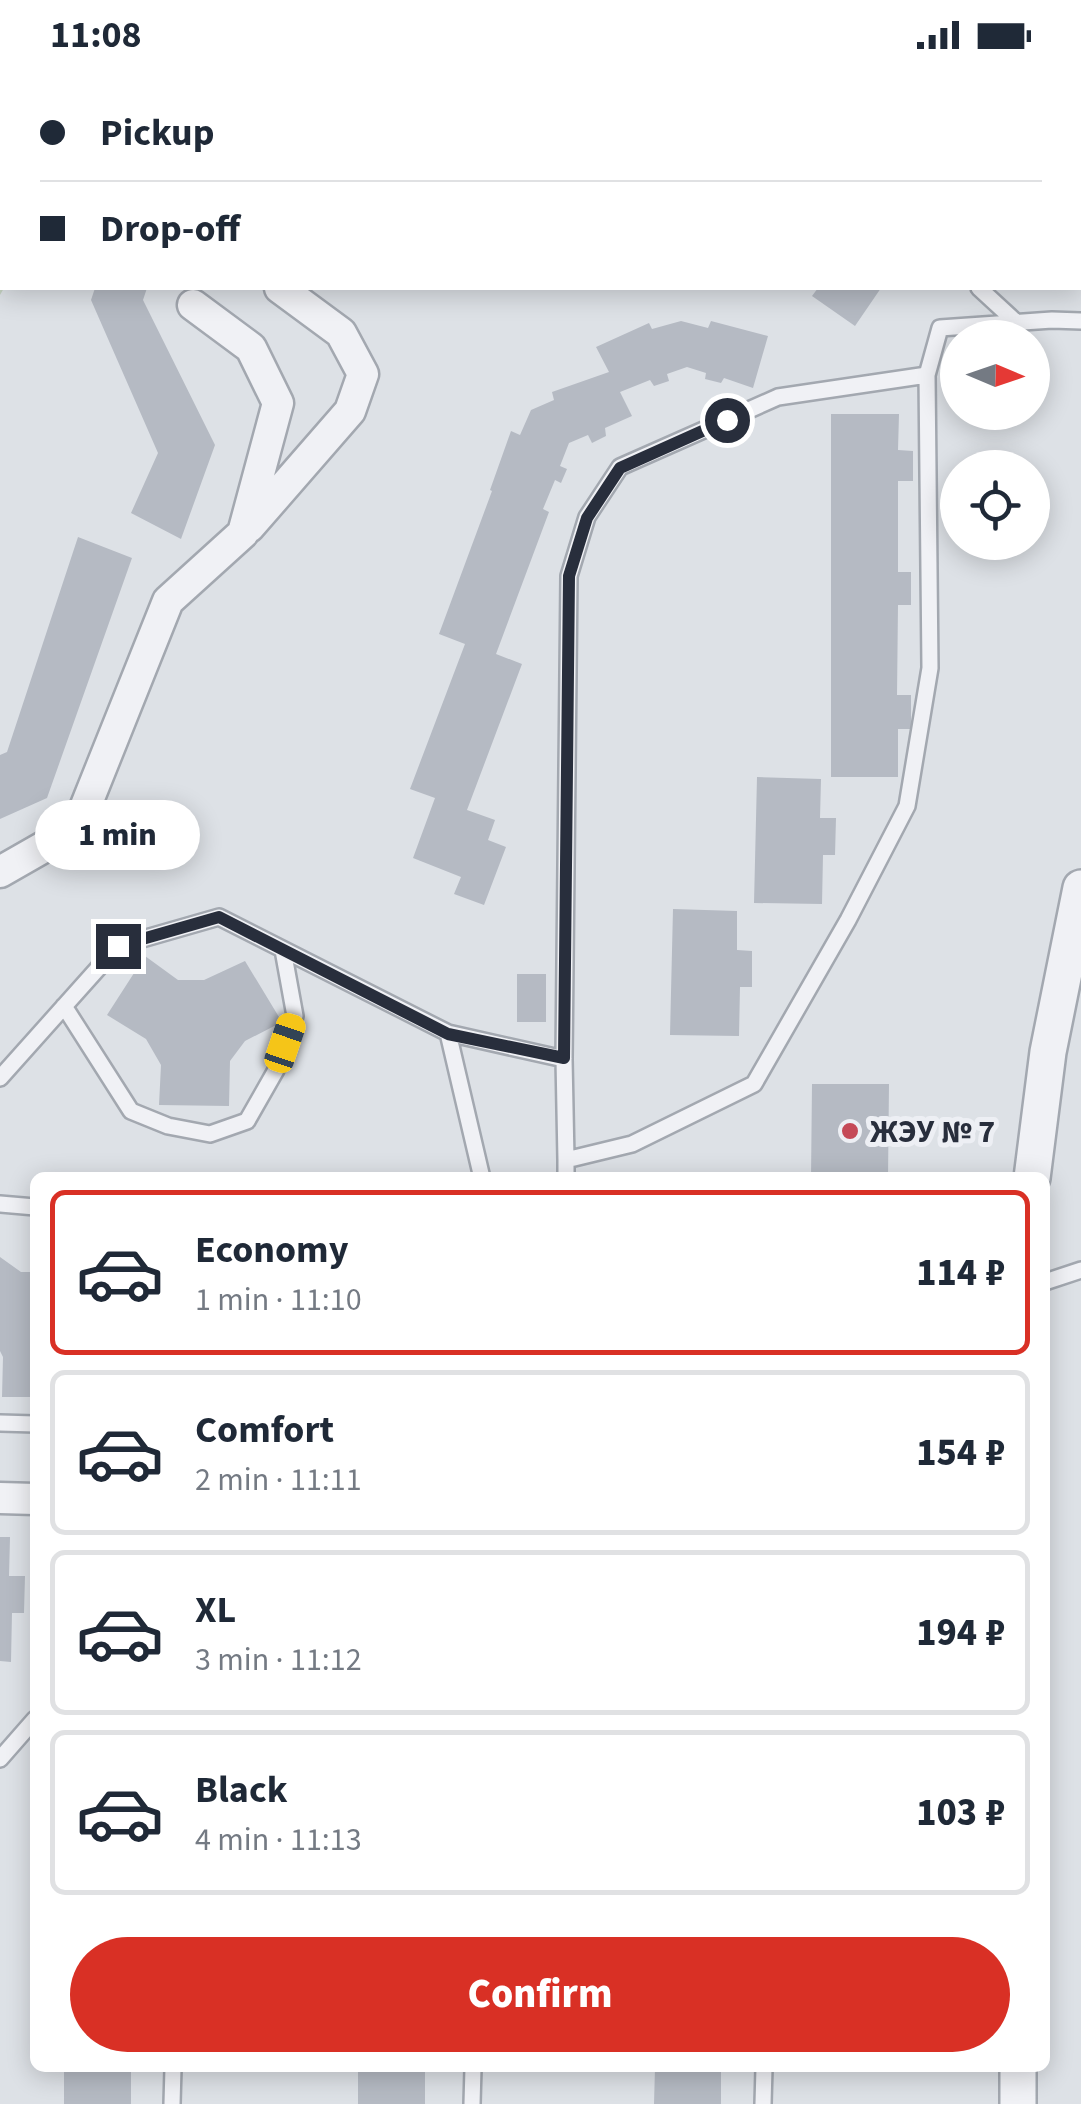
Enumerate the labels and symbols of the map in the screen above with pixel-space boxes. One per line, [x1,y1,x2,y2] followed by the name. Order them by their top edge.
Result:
[940,320,1050,430] north arrow
[705,398,750,443] route start
[36,801,200,871] callout: 1 min
[96,924,141,969] route end
[261,1010,309,1076] car
[870,1109,995,1155] place label: ЖЭУ № 7
[839,1120,861,1142] marker: ЖЭУ № 7

